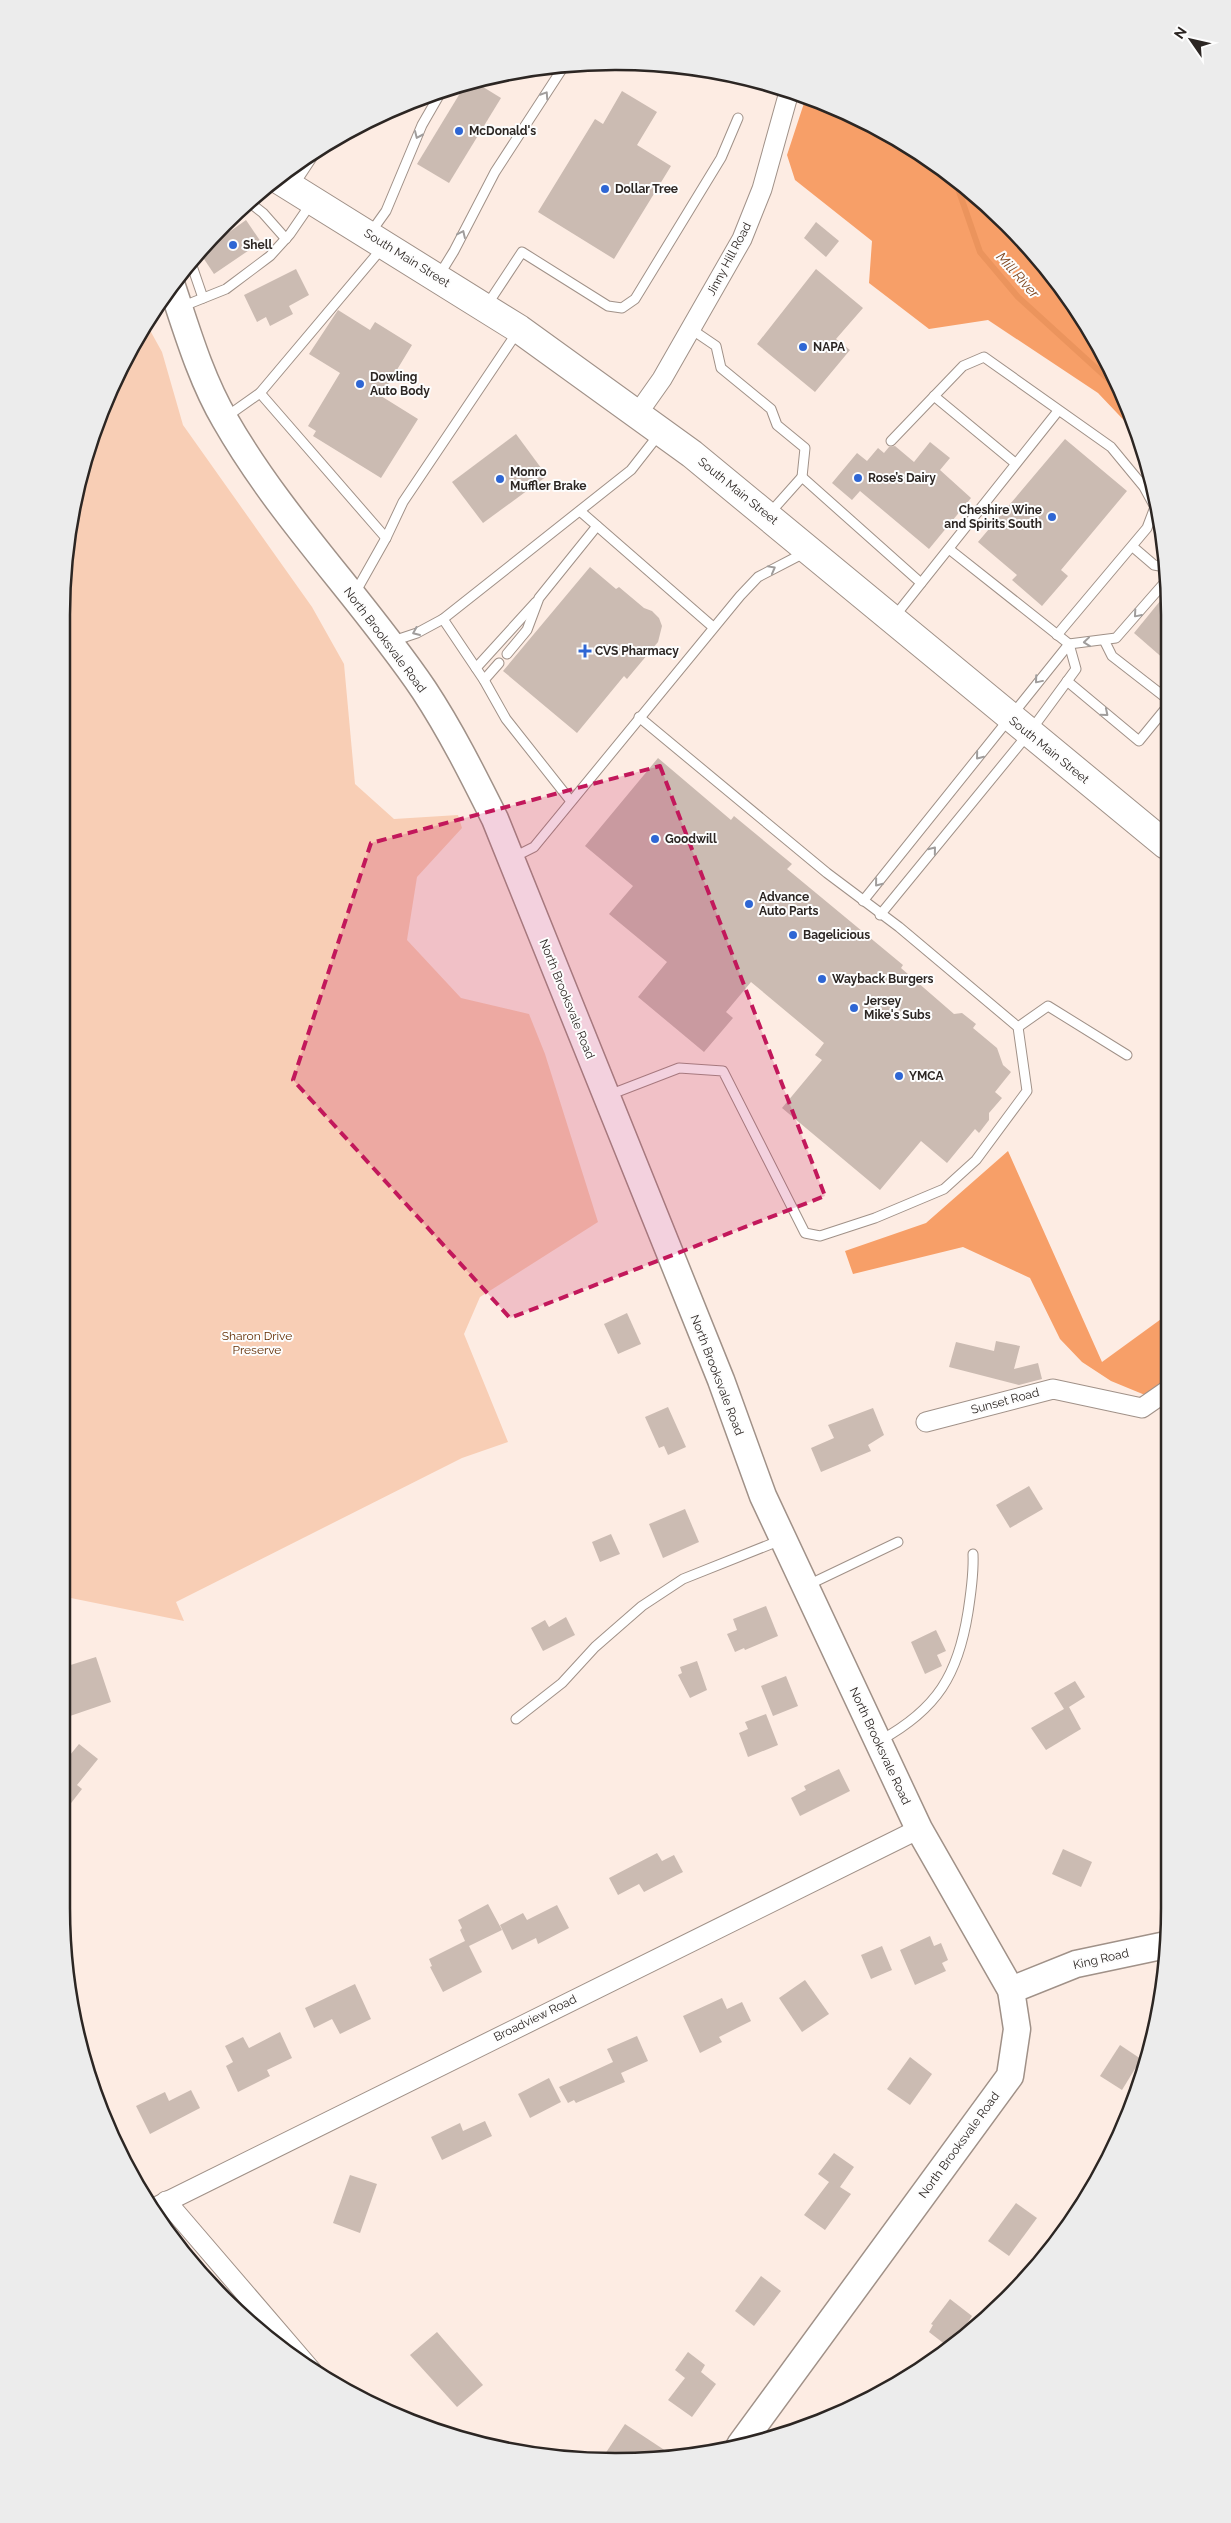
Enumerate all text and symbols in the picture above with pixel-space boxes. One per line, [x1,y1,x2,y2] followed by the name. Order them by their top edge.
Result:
[1166,15,1216,65] north arrow
[1171,24,1190,42] text: N
[539,92,548,101] one-way arrow
[469,124,536,138] place label: McDonald's
[453,125,465,137] marker: McDonald's
[413,130,424,139] one-way arrow
[615,182,678,196] place label: Dollar Tree
[599,183,611,195] marker: Dollar Tree
[704,220,754,298] street label: Jinny Hill Road
[361,226,453,290] street label: South Main Street
[455,231,465,240] one-way arrow
[243,238,273,252] place label: Shell
[227,239,239,251] marker: Shell
[993,249,1043,302] water label: Mill River
[813,340,846,354] place label: NAPA
[797,341,809,353] marker: NAPA
[370,370,430,398] place label: Dowling Auto Body
[354,378,366,390] marker: Dowling Auto Body
[695,455,781,527] street label: South Main Street
[510,465,587,493] place label: Monro Muffler Brake
[868,471,936,485] place label: Rose’s Dairy
[852,472,864,484] marker: Rose’s Dairy
[494,473,506,485] marker: Monro Muffler Brake
[944,503,1042,531] place label: Cheshire Wine and Spirits South
[1046,511,1058,523] marker: Cheshire Wine and Spirits South
[767,566,776,576] one-way arrow
[341,585,429,695] street label: North Brooksvale Road
[1133,609,1142,618] one-way arrow
[412,626,421,637] one-way arrow
[1082,636,1090,647] one-way arrow
[595,644,679,658] place label: CVS Pharmacy
[579,645,591,657] marker: CVS Pharmacy
[1036,674,1044,683] one-way arrow
[1099,707,1108,715] one-way arrow
[1006,714,1092,786] street label: South Main Street
[976,750,985,760] one-way arrow
[665,832,717,846] place label: Goodwill
[649,833,661,845] marker: Goodwill
[928,847,936,856] one-way arrow
[875,877,883,886] one-way arrow
[759,890,819,918] place label: Advance Auto Parts
[743,898,755,910] marker: Advance Auto Parts
[803,928,870,942] place label: Bagelicious
[787,929,799,941] marker: Bagelicious
[537,937,597,1061] street label: North Brooksvale Road
[832,972,934,986] place label: Wayback Burgers
[816,973,828,985] marker: Wayback Burgers
[864,994,931,1022] place label: Jersey Mike's Subs
[848,1002,860,1014] marker: Jersey Mike's Subs
[909,1069,944,1083] place label: YMCA
[893,1070,905,1082] marker: YMCA
[688,1313,746,1437] street label: North Brooksvale Road
[222,1329,292,1357] park label: Sharon Drive Preserve
[969,1385,1041,1417] street label: Sunset Road
[847,1685,913,1807] street label: North Brooksvale Road
[1072,1946,1130,1972] street label: King Road
[491,1992,579,2044] street label: Broadview Road
[916,2089,1002,2201] street label: North Brooksvale Road

